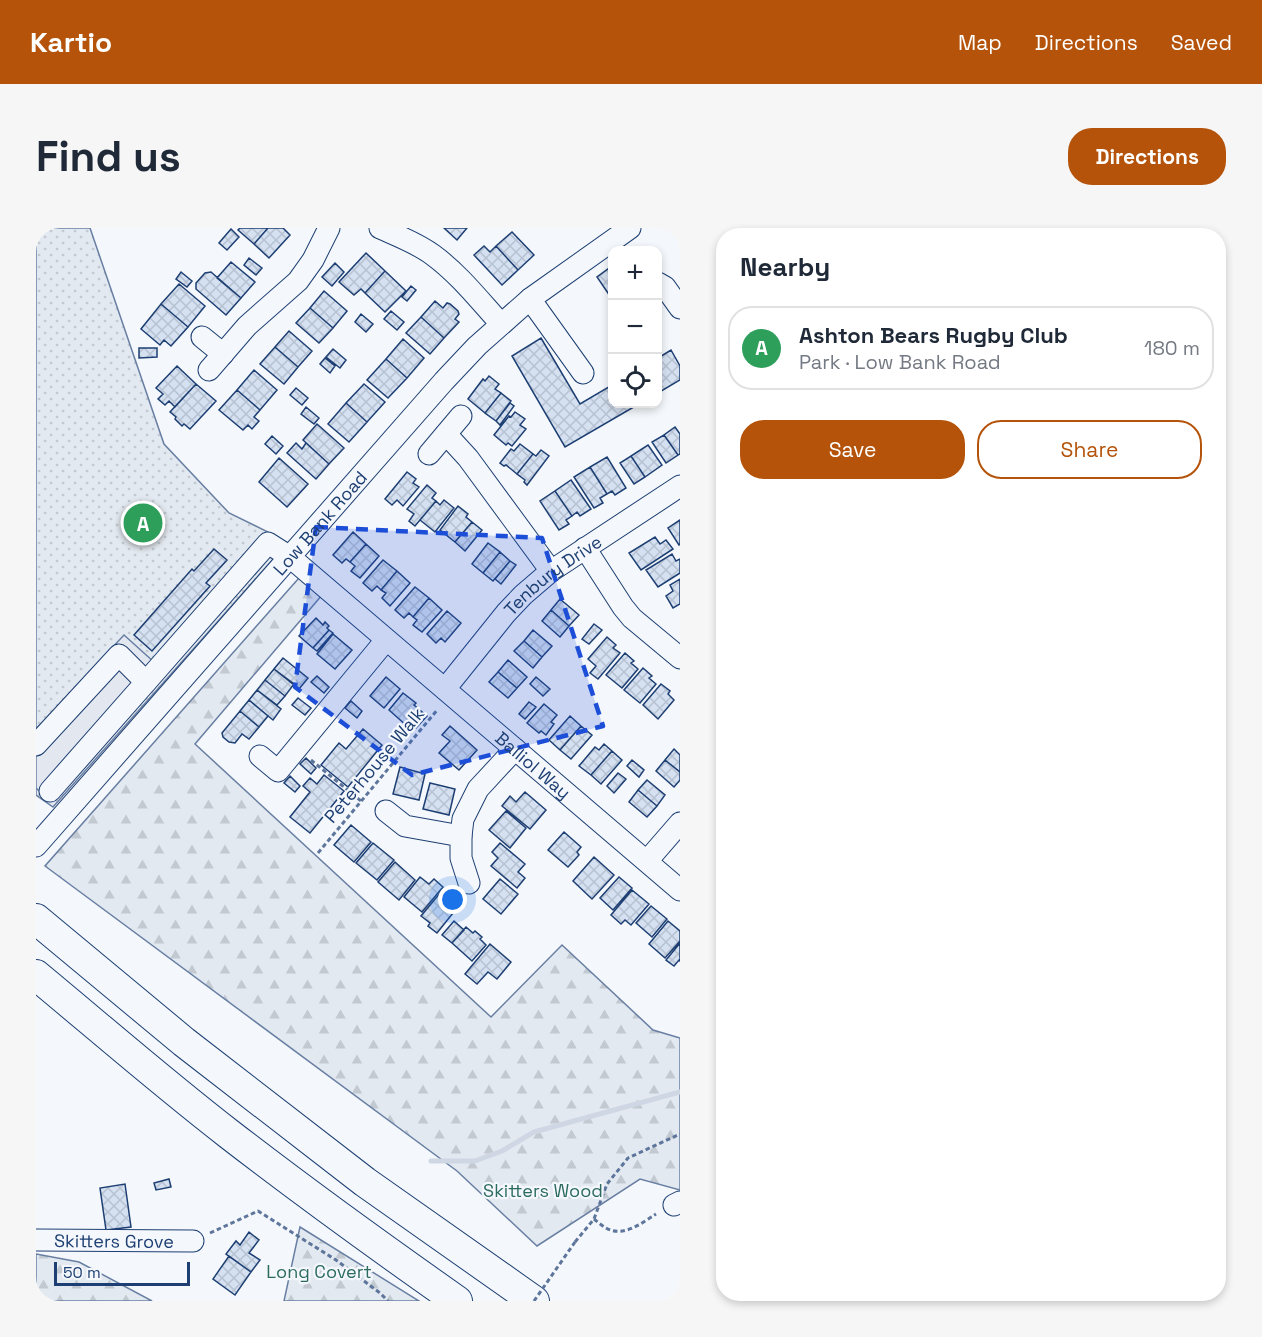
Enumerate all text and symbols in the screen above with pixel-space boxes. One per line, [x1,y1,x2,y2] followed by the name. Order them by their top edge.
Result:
[30,24,112,60] text: Kartio
[958,29,1002,56] text: Map
[1035,29,1138,56] text: Directions
[1171,29,1232,56] text: Saved
[1068,128,1226,185] button: Directions
[36,130,181,183] text: Find us
[608,246,662,408] map controls
[608,246,662,300] button: +
[740,250,830,284] text: Nearby
[608,300,662,354] button: −
[799,321,1068,349] text: Ashton Bears Rugby Club
[755,335,768,361] text: A
[1144,335,1200,361] text: 180 m
[799,349,1001,375] text: Park · Low Bank Road
[608,354,662,408] button: locate
[740,420,965,479] button: Save
[977,420,1202,479] button: Share
[268,466,372,580] street label: Low Bank Road
[124,500,162,546] pin: A
[498,529,606,620] street label: Tenbury Drive
[319,702,429,828] street label: Peterhouse Walk
[491,726,576,803] street label: Balliol Way
[438,885,467,914] your location
[483,1179,603,1202] park label: Skitters Wood
[54,1229,174,1252] street label: Skitters Grove
[54,1259,190,1286] scale bar
[266,1260,372,1283] park label: Long Covert
[63,1262,101,1283] text: 50 m

